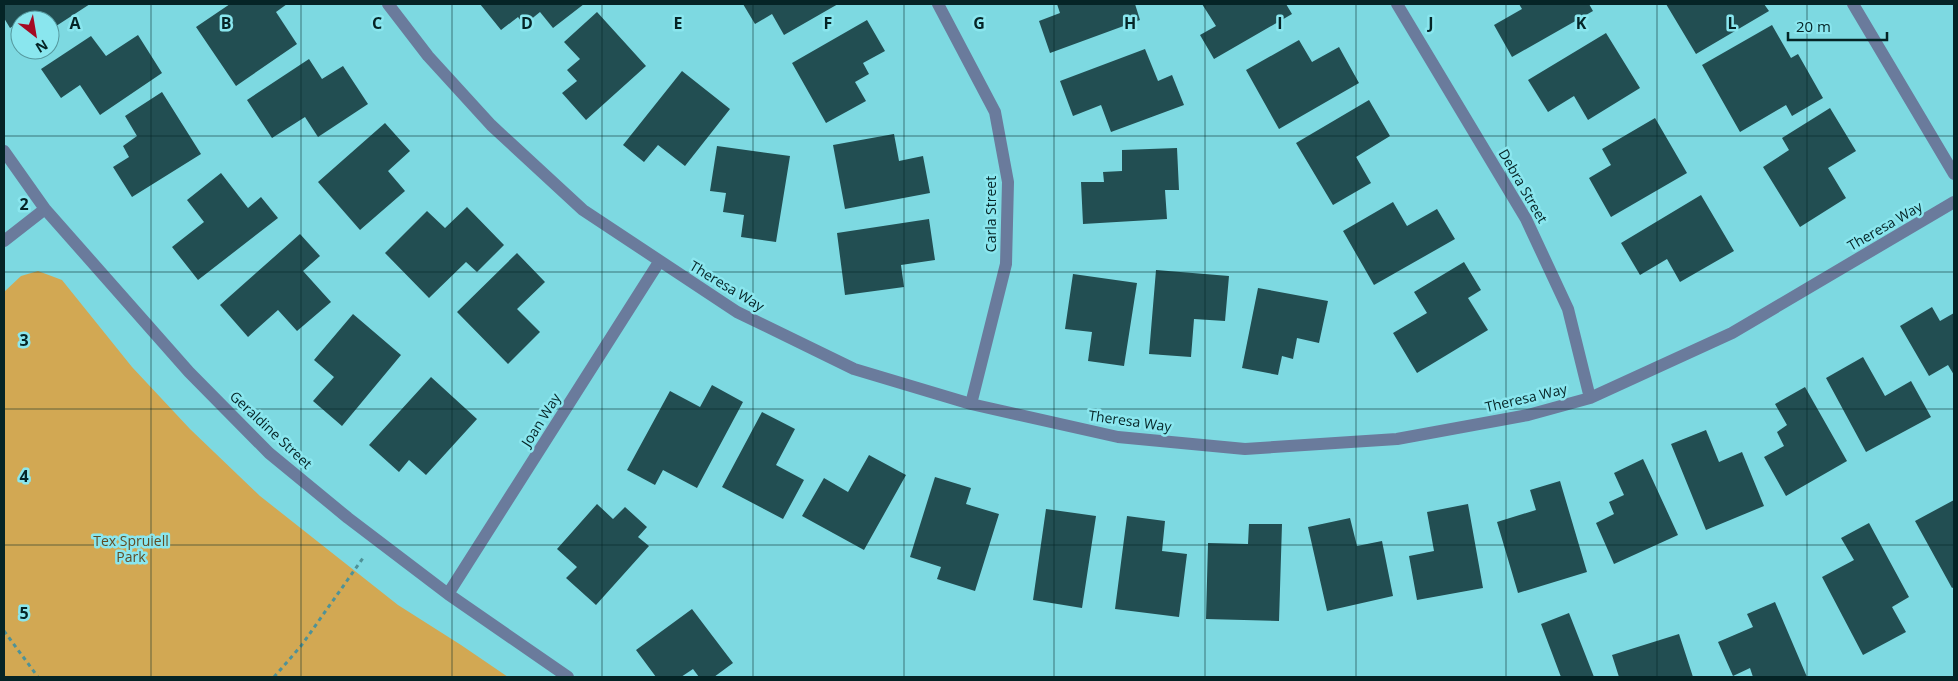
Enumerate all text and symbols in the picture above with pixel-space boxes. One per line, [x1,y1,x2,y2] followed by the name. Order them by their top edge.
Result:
[10,10,60,60] north arrow
[1788,10,1887,42] scale bar
[69,12,81,34] text: A
[221,12,231,34] text: B
[372,12,382,34] text: C
[521,12,533,34] text: D
[674,12,683,34] text: E
[824,12,832,34] text: F
[973,12,985,34] text: G
[1124,12,1136,34] text: H
[1277,12,1283,34] text: I
[1426,12,1434,34] text: J
[1576,12,1587,34] text: K
[1727,12,1737,34] text: L
[1796,16,1831,36] text: 20 m
[32,35,52,58] text: N
[1494,145,1552,226] street label: Debra Street
[981,176,1000,252] street label: Carla Street
[19,193,29,215] text: 2
[1844,196,1927,255] street label: Theresa Way
[687,256,769,316] street label: Theresa Way
[19,329,29,351] text: 3
[1483,379,1570,416] street label: Theresa Way
[226,386,317,473] street label: Geraldine Street
[516,388,565,452] street label: Joan Way
[1087,405,1174,436] street label: Theresa Way
[19,465,29,487] text: 4
[93,531,169,566] park label: Tex Spruiell Park
[19,602,29,624] text: 5

